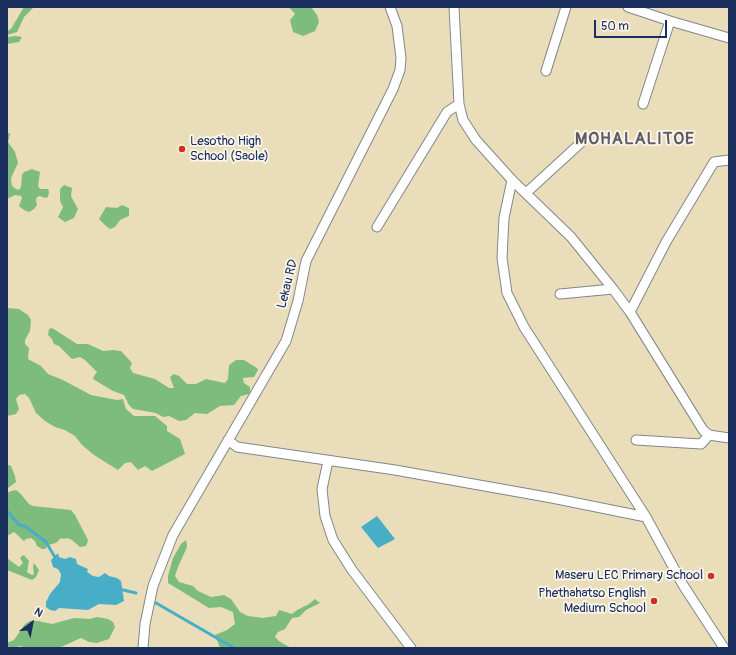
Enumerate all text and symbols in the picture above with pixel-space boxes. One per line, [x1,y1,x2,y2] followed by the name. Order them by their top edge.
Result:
[596,12,669,38] scale bar
[601,19,629,34] text: 50 m
[575,130,695,150] district label: MOHALALITOE
[190,134,269,165] place label: Lesotho High School (Saole)
[177,144,187,154] marker: Lesotho High School (Saole)
[274,258,302,310] street label: Lekau RD
[555,568,703,584] place label: Maseru LEC Primary School
[706,571,716,581] marker: Maseru LEC Primary School
[538,586,646,617] place label: Phethahatso English Medium School
[649,596,659,606] marker: Phethahatso English Medium School
[12,603,52,643] north arrow
[32,605,45,620] text: N

